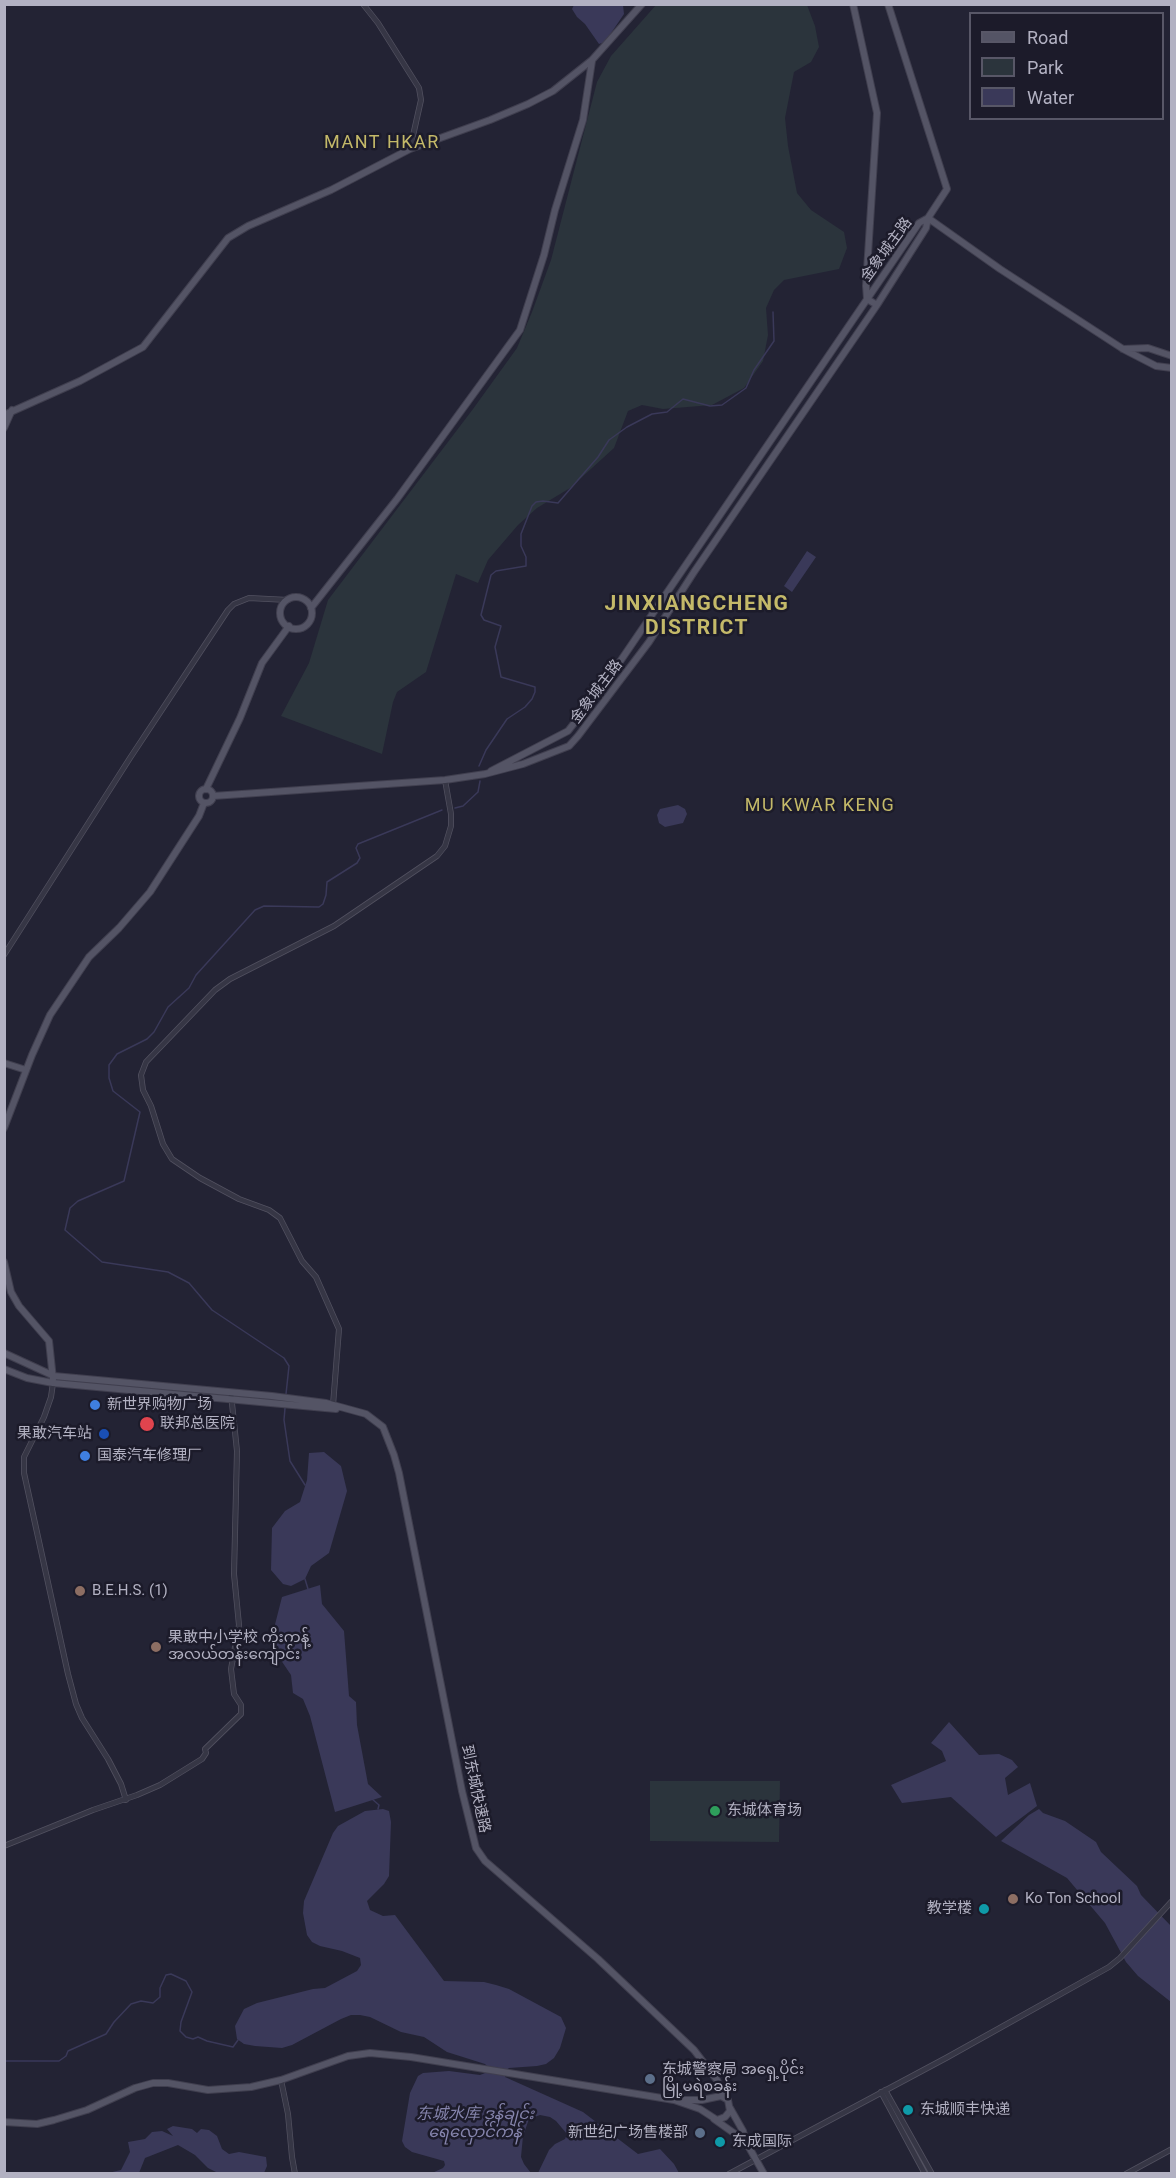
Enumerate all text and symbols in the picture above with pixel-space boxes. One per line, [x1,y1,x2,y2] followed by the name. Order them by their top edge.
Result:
[969,12,1164,120] legend
[1027,27,1068,48] text: Road
[1027,57,1063,78] text: Park
[1027,87,1074,108] text: Water
[324,132,440,154] district label: MANT HKAR
[858,214,916,286] street label: 金象城主路
[605,592,789,642] district label: JINXIANGCHENG DISTRICT
[567,657,627,727] street label: 金象城主路
[745,795,895,817] district label: MU KWAR KENG
[107,1396,212,1414] place label: 新世界购物广场
[88,1398,102,1412] marker: 新世界购物广场
[138,1415,156,1433] marker: 联邦总医院
[160,1415,235,1433] place label: 联邦总医院
[17,1425,92,1443] place label: 果敢汽车站
[97,1427,111,1441] marker: 果敢汽车站
[97,1447,202,1465] place label: 国泰汽车修理厂
[78,1449,92,1463] marker: 国泰汽车修理厂
[92,1582,168,1600] place label: B.E.H.S. (1)
[73,1584,87,1598] marker: B.E.H.S. (1)
[168,1629,309,1664] place label: 果敢中小学校 ကိုးကန့် အလယ်တန်းကျောင်း
[149,1640,163,1654] marker: 果敢中小学校 ကိုးကန့် အလယ်တန်းကျောင်း
[457,1743,493,1835] street label: 到东城快速路
[727,1802,802,1820] place label: 东城体育场
[708,1804,722,1818] marker: 东城体育场
[1025,1890,1121,1908] place label: Ko Ton School
[1006,1892,1020,1906] marker: Ko Ton School
[927,1900,972,1918] place label: 教学楼
[977,1902,991,1916] marker: 教学楼
[662,2061,804,2096] place label: 东城警察局 အရှေ့ပိုင်း မြို့မရဲစခန်း
[643,2072,657,2086] marker: 东城警察局 အရှေ့ပိုင်း မြို့မရဲစခန်း
[920,2101,1010,2119] place label: 东城顺丰快递
[901,2103,915,2117] marker: 东城顺丰快递
[416,2105,534,2143] water label: 东城水库 ဒွန်ချင်း ရေလှောင်ကန်
[568,2124,688,2142] place label: 新世纪广场售楼部
[693,2126,707,2140] marker: 新世纪广场售楼部
[732,2133,792,2151] place label: 东成国际
[713,2135,727,2149] marker: 东成国际

